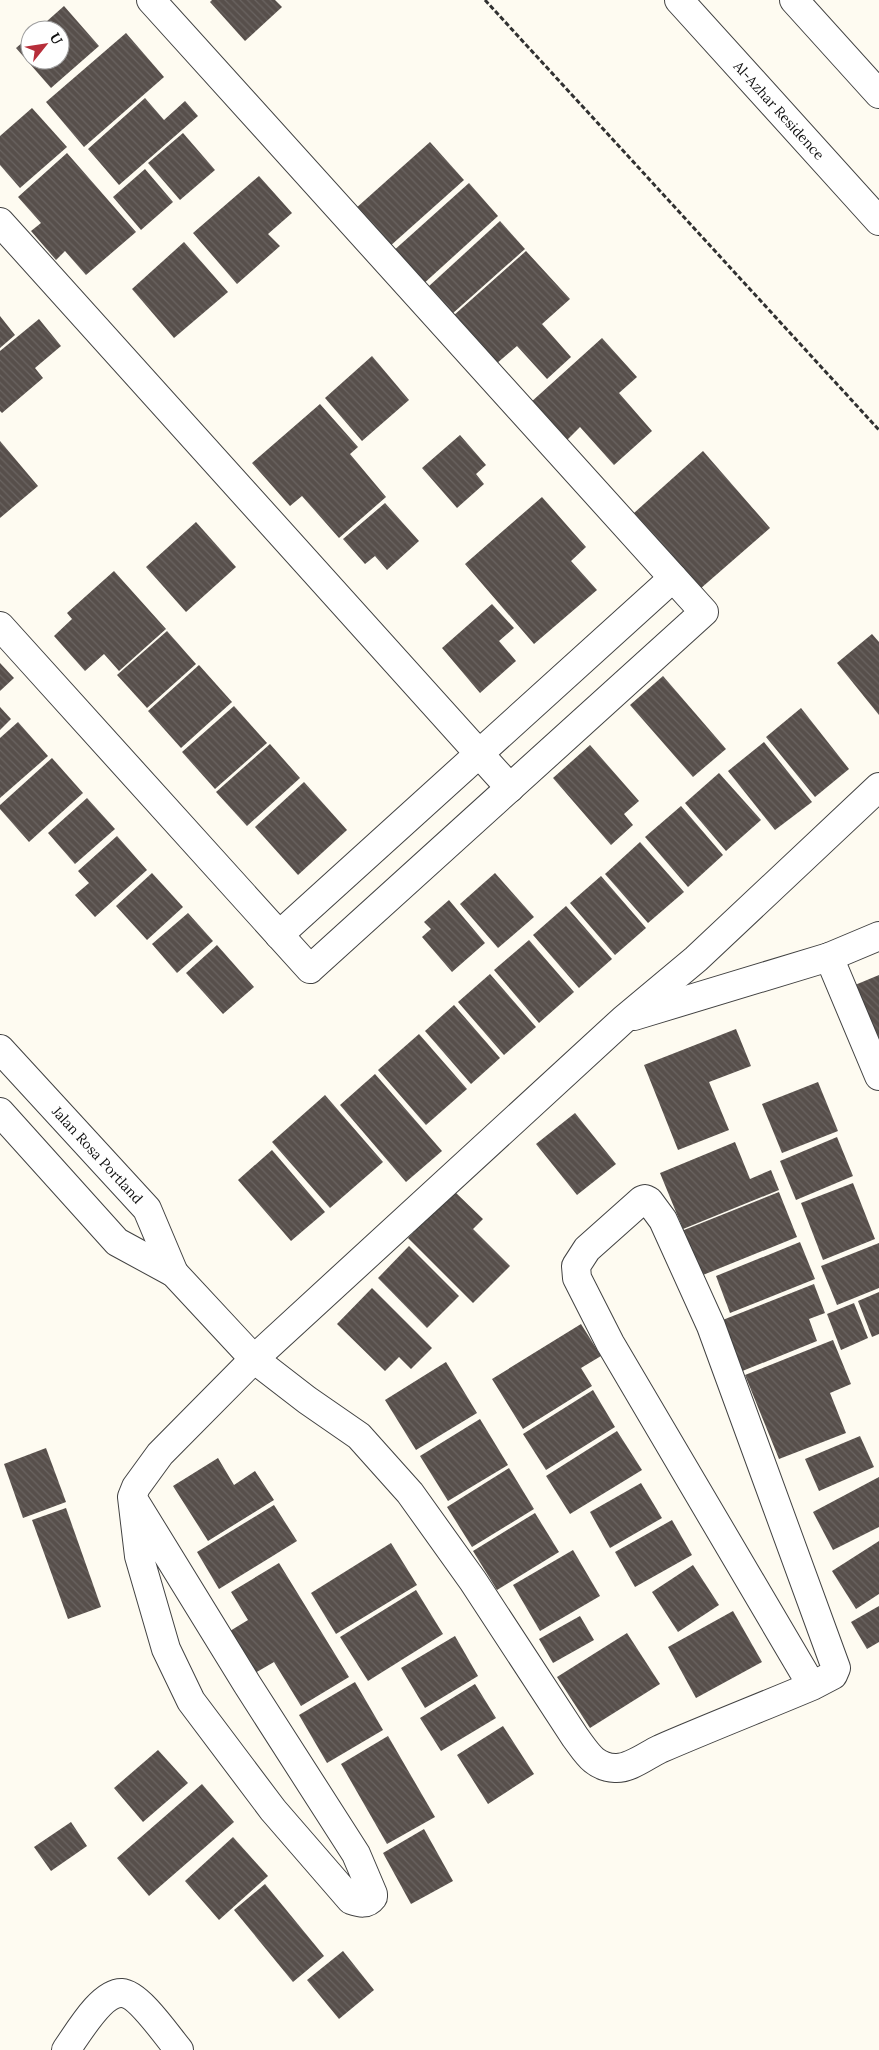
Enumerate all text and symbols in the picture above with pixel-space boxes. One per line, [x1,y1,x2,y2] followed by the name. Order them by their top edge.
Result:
[20,20,70,70] north arrow
[46,29,67,48] text: U
[729,57,829,164] street label: Al-Azhar Residence
[48,1102,147,1207] street label: Jalan Rosa Portland

